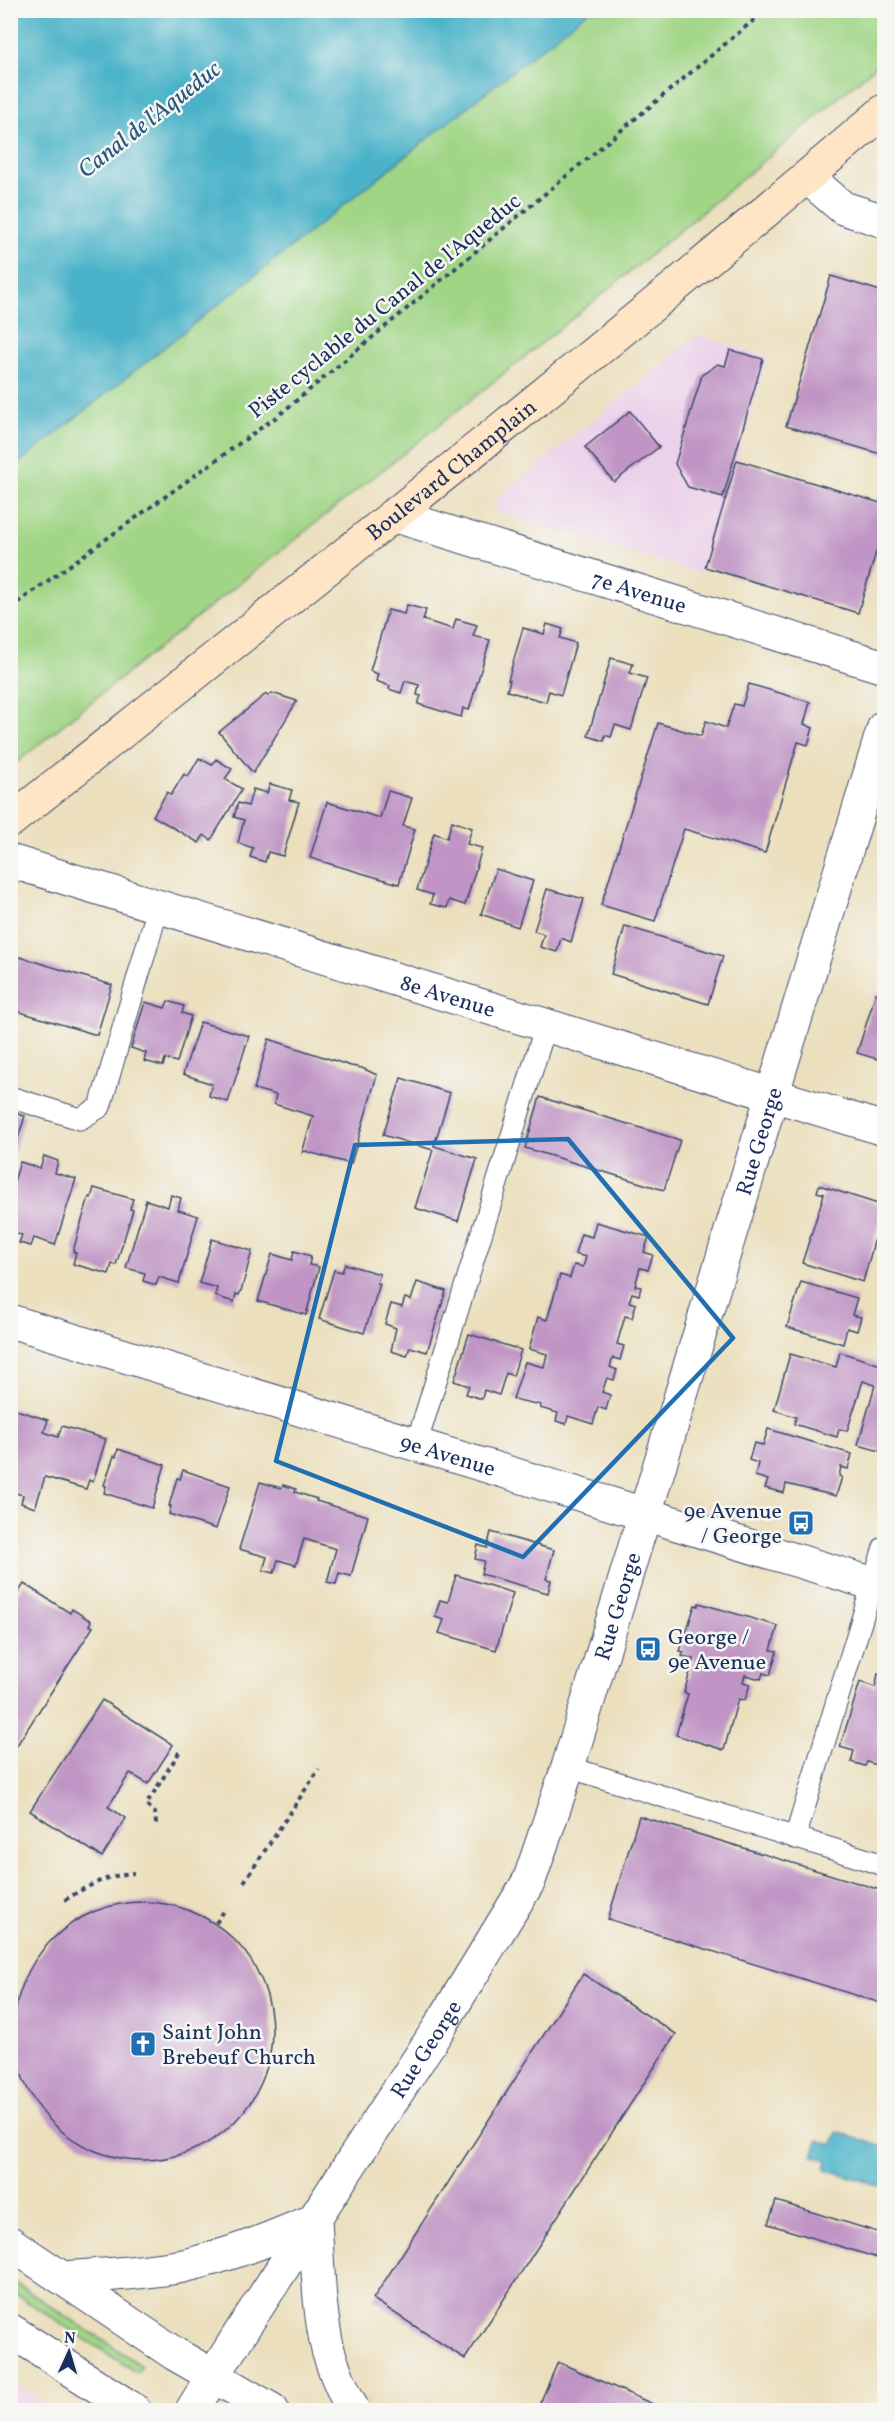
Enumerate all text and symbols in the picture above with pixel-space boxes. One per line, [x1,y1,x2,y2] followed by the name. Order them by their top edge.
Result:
[71,54,229,187] water label: Canal de l'Aqueduc
[243,187,529,427] street label: Piste cyclable du Canal de l'Aqueduc
[361,393,544,549] street label: Boulevard Champlain
[588,564,690,623] street label: 7e Avenue
[396,968,499,1027] street label: 8e Avenue
[730,1084,792,1200] street label: Rue George
[396,1428,499,1486] street label: 9e Avenue
[684,1497,782,1553] place label: 9e Avenue / George
[786,1508,816,1538] bus stop icon: 9e Avenue / George
[588,1549,650,1665] street label: Rue George
[668,1623,766,1679] place label: George / 9e Avenue
[633,1634,663,1664] bus stop icon: George / 9e Avenue
[384,1995,470,2105] street label: Rue George
[162,2018,316,2074] place label: Saint John Brebeuf Church
[128,2029,158,2059] church icon: Saint John Brebeuf Church
[39,2322,99,2382] north arrow
[63,2328,77,2350] text: N

